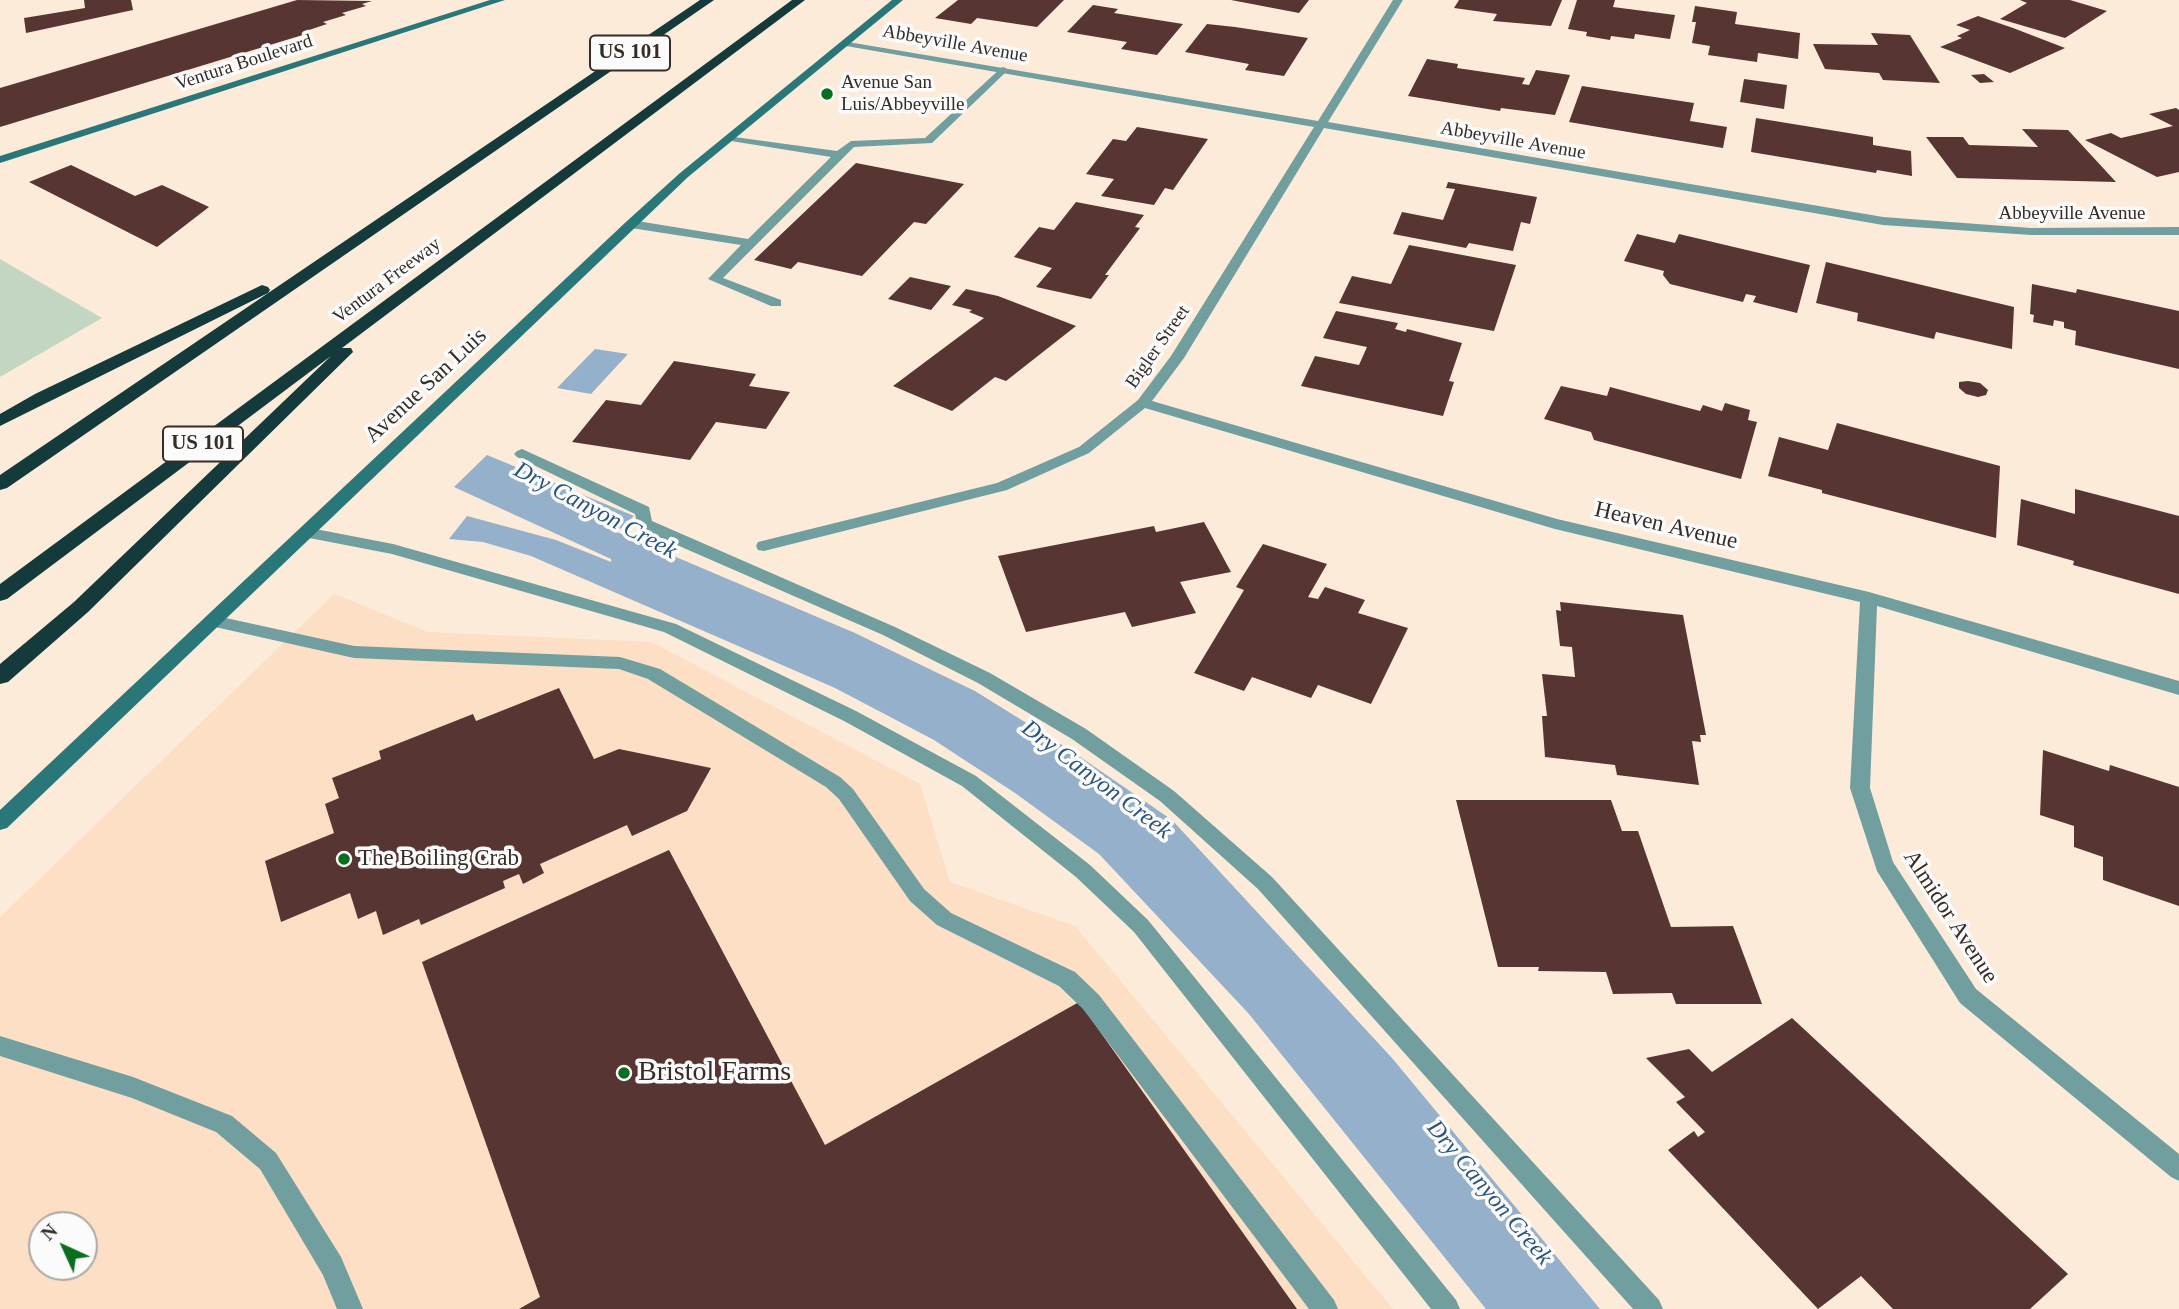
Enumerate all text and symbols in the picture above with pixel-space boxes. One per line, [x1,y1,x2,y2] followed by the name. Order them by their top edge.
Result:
[881,20,1029,68] street label: Abbeyville Avenue
[172,30,316,96] street label: Ventura Boulevard
[590,36,670,70] road number: US 101
[841,72,964,116] place label: Avenue San Luis/Abbeyville
[819,86,835,102] marker: Avenue San Luis/Abbeyville
[1439,117,1587,165] street label: Abbeyville Avenue
[1999,203,2145,225] street label: Abbeyville Avenue
[329,233,445,329] street label: Ventura Freeway
[1121,301,1195,393] street label: Bigler Street
[359,322,493,450] street label: Avenue San Luis
[163,426,243,462] road number: US 101
[509,456,681,566] water label: Dry Canyon Creek
[1592,496,1740,556] street label: Heaven Avenue
[1015,714,1177,846] water label: Dry Canyon Creek
[358,845,519,873] place label: The Boiling Crab
[1897,845,2003,989] street label: Almidor Avenue
[336,851,352,867] marker: The Boiling Crab
[638,1056,791,1090] place label: Bristol Farms
[616,1065,632,1081] marker: Bristol Farms
[1420,1115,1558,1271] water label: Dry Canyon Creek
[28,1211,98,1281] north arrow
[37,1220,61,1244] text: N

